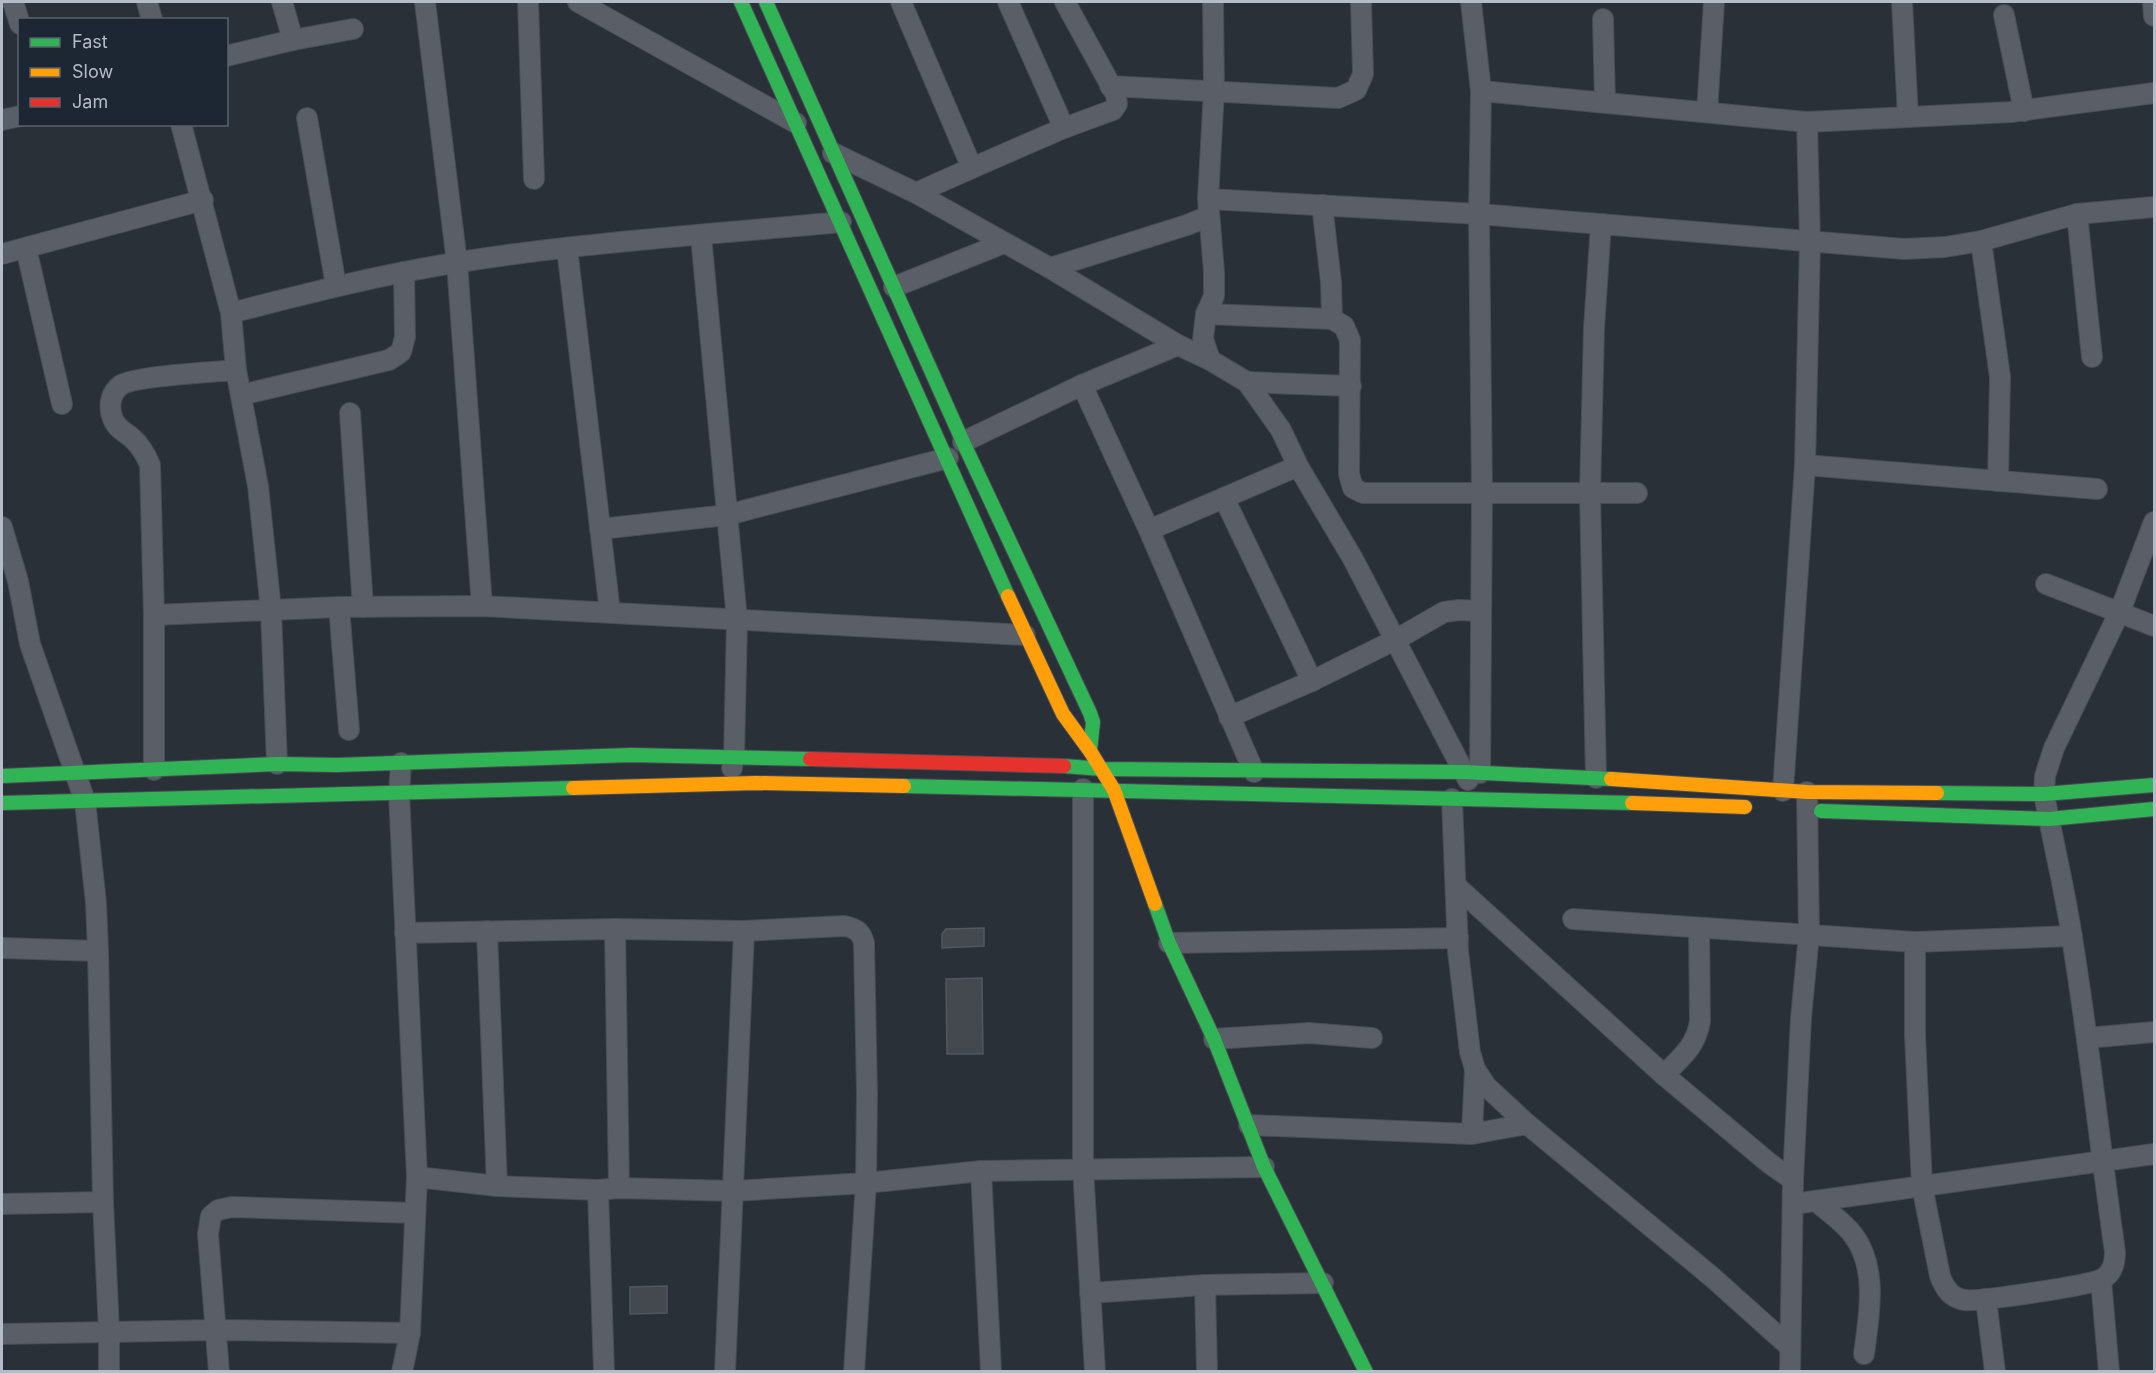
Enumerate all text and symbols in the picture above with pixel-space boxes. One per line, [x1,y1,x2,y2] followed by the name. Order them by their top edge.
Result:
[18,18,228,126] legend
[72,31,108,52] text: Fast
[72,61,113,82] text: Slow
[72,91,108,112] text: Jam

